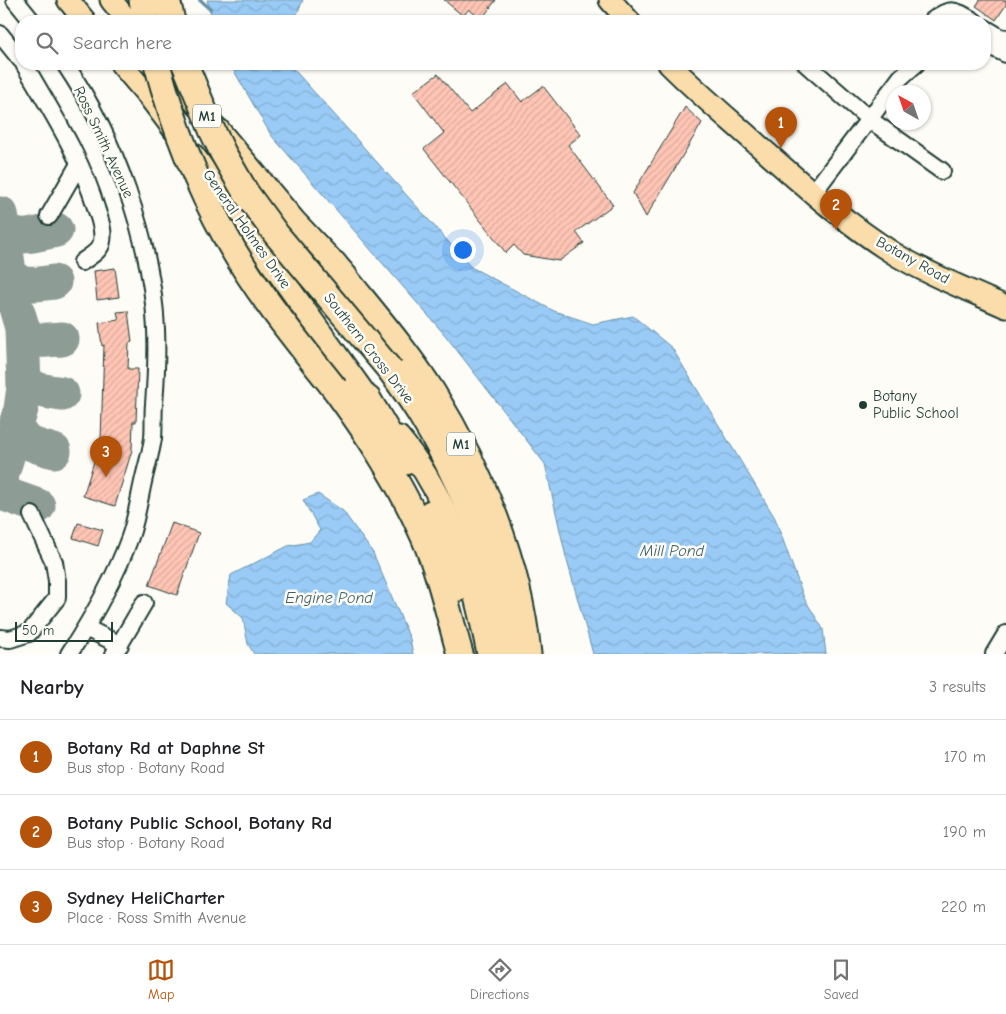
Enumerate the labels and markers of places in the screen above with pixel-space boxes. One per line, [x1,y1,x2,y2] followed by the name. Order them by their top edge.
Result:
[765,107,797,148] pin: 1
[820,189,852,230] pin: 2
[873,387,959,422] place label: Botany Public School
[857,399,869,411] marker: Botany Public School
[90,436,122,477] pin: 3

